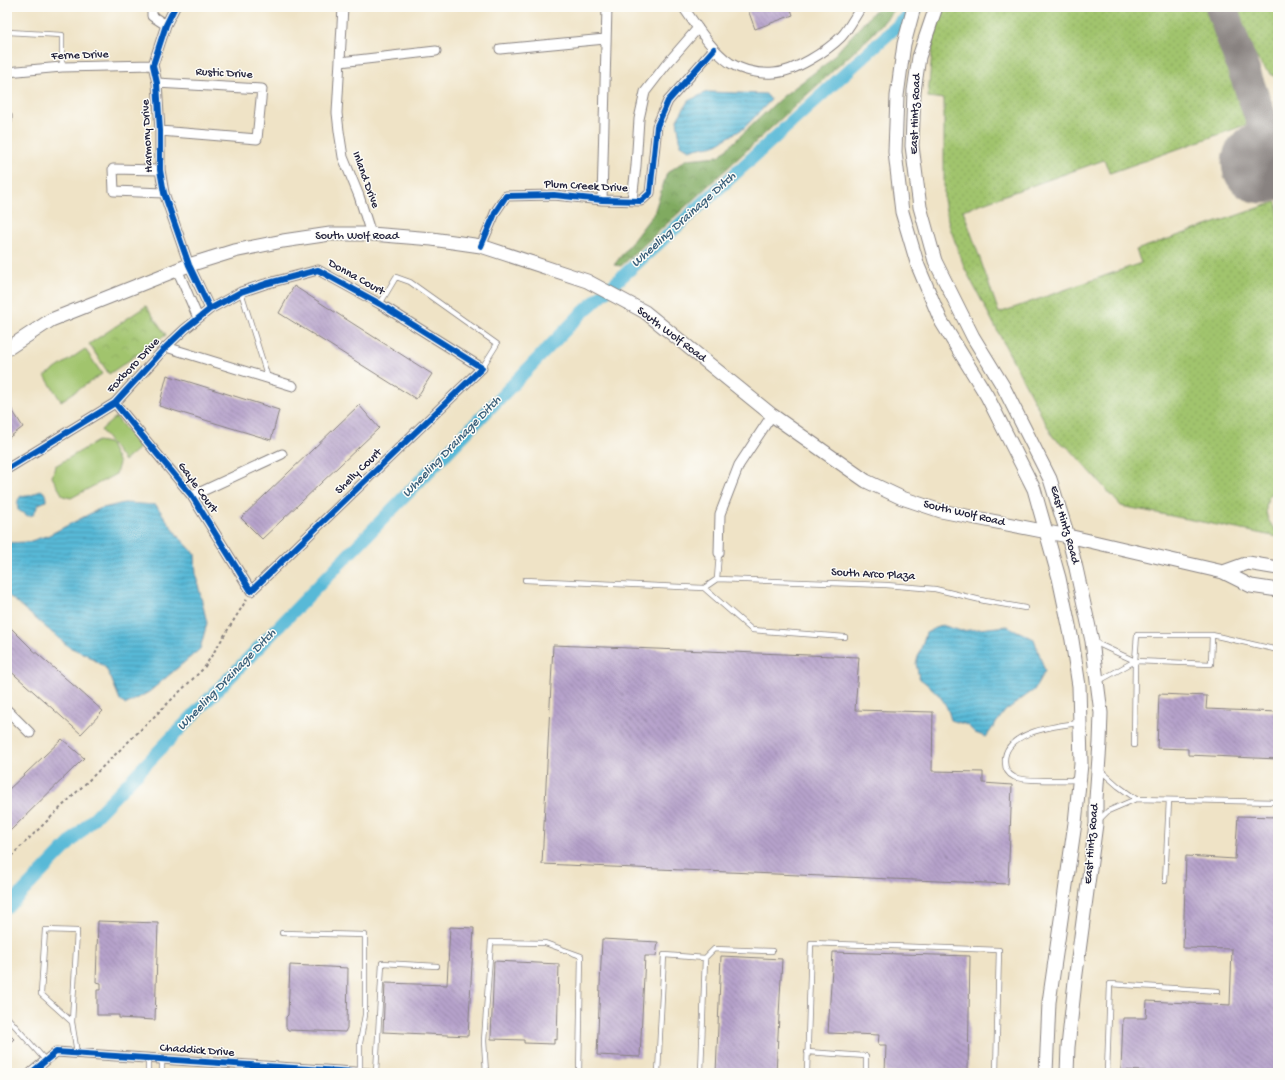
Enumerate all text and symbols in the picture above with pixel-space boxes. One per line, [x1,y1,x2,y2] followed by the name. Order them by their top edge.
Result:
[50,48,110,64] street label: Ferne Drive
[195,66,254,83] street label: Rustic Drive
[908,72,924,155] street label: East Hintz Road
[139,98,157,173] street label: Harmony Drive
[348,150,382,211] street label: Inland Drive
[629,168,740,271] water label: Wheeling Drainage Ditch
[543,178,629,196] street label: Plum Creek Drive
[315,230,400,244] street label: South Wolf Road
[324,256,388,300] street label: Donna Court
[633,304,709,366] street label: South Wolf Road
[104,335,164,397] street label: Foxboro Drive
[400,392,505,501] water label: Wheeling Drainage Ditch
[333,445,386,498] street label: Shelly Court
[174,460,221,517] street label: Gayle Court
[1046,484,1082,567] street label: East Hintz Road
[922,498,1007,530] street label: South Wolf Road
[831,566,916,584] street label: South Arco Plaza
[175,625,280,734] water label: Wheeling Drainage Ditch
[1082,802,1103,885] street label: East Hintz Road
[159,1041,236,1061] street label: Chaddick Drive

